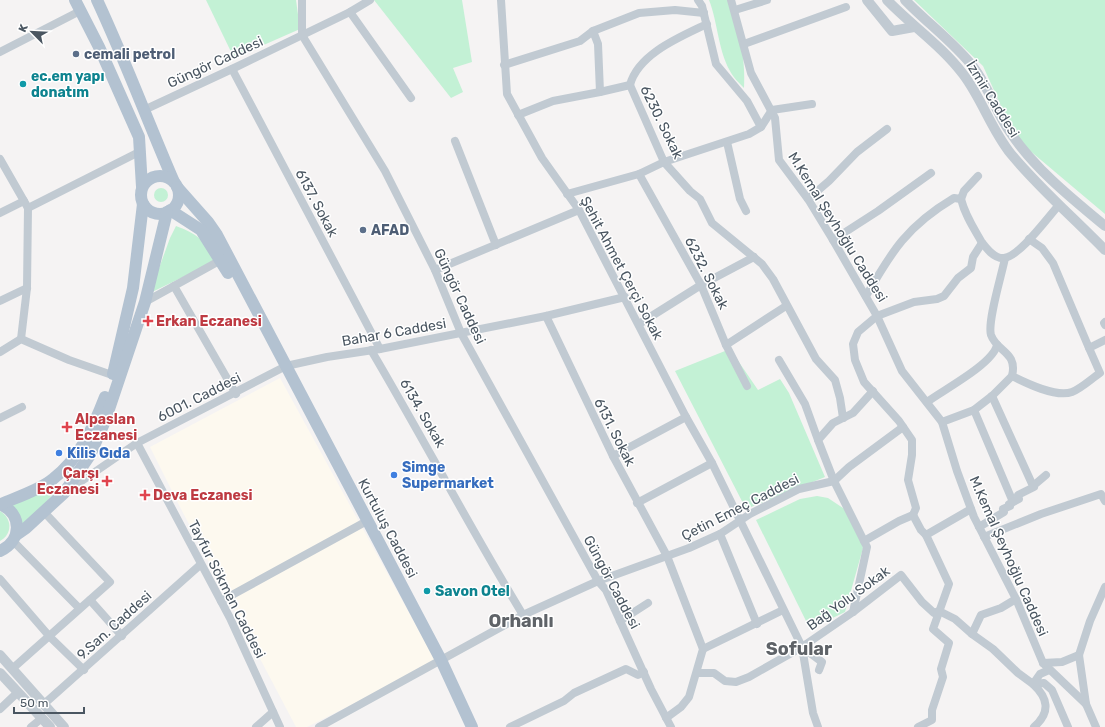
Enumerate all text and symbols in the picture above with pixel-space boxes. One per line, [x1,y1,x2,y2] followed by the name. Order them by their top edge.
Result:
[12,12,52,52] north arrow
[16,22,31,34] text: K
[165,33,266,92] street label: Güngör Caddesi
[84,46,175,63] place label: cemali petrol
[71,49,81,59] marker: cemali petrol
[962,58,1023,141] street label: İzmir Caddesi
[31,68,104,101] place label: ec.em yapı donatım
[18,79,28,89] marker: ec.em yapı donatım
[636,83,687,162] street label: 6230. Sokak
[784,149,891,305] street label: M.Kemal Şeyhoğlu Caddesi
[292,166,342,241] street label: 6137. Sokak
[577,194,667,343] street label: Şehit Ahmet Çerçi Sokak
[371,222,409,239] place label: AFAD
[358,225,368,235] marker: AFAD
[681,234,732,313] street label: 6232. Sokak
[430,246,489,347] street label: Güngör Caddesi
[156,313,262,330] place label: Erkan Eczanesi
[341,315,448,350] street label: Bahar 6 Caddesi
[143,316,153,326] marker: Erkan Eczanesi
[155,369,244,426] street label: 6001. Caddesi
[396,376,449,451] street label: 6134. Sokak
[590,395,639,470] street label: 6131. Sokak
[75,411,137,444] place label: Alpaslan Eczanesi
[62,422,72,432] marker: Alpaslan Eczanesi
[67,445,130,462] place label: Kilis Gıda
[54,448,64,458] marker: Kilis Gıda
[402,459,494,492] place label: Simge Supermarket
[37,465,99,498] place label: Çarşı Eczanesi
[389,470,399,480] marker: Simge Supermarket
[678,470,802,545] street label: Çetin Emeç Caddesi
[965,473,1052,639] street label: M.Kemal Şeyhoğlu Caddesi
[102,476,112,486] marker: Çarşı Eczanesi
[354,476,421,581] street label: Kurtuluş Caddesi
[153,487,253,504] place label: Deva Eczanesi
[140,490,150,500] marker: Deva Eczanesi
[184,517,269,661] street label: Tayfur Sökmen Caddesi
[580,533,643,632] street label: Güngör Caddesi
[803,562,894,634] street label: Bağ Yolu Sokak
[435,583,510,600] place label: Savon Otel
[422,586,432,596] marker: Savon Otel
[73,587,155,663] street label: 9.San. Caddesi
[488,610,554,632] district label: Orhanlı
[766,638,832,660] district label: Sofular
[14,689,84,715] scale bar
[20,696,48,710] text: 50 m

